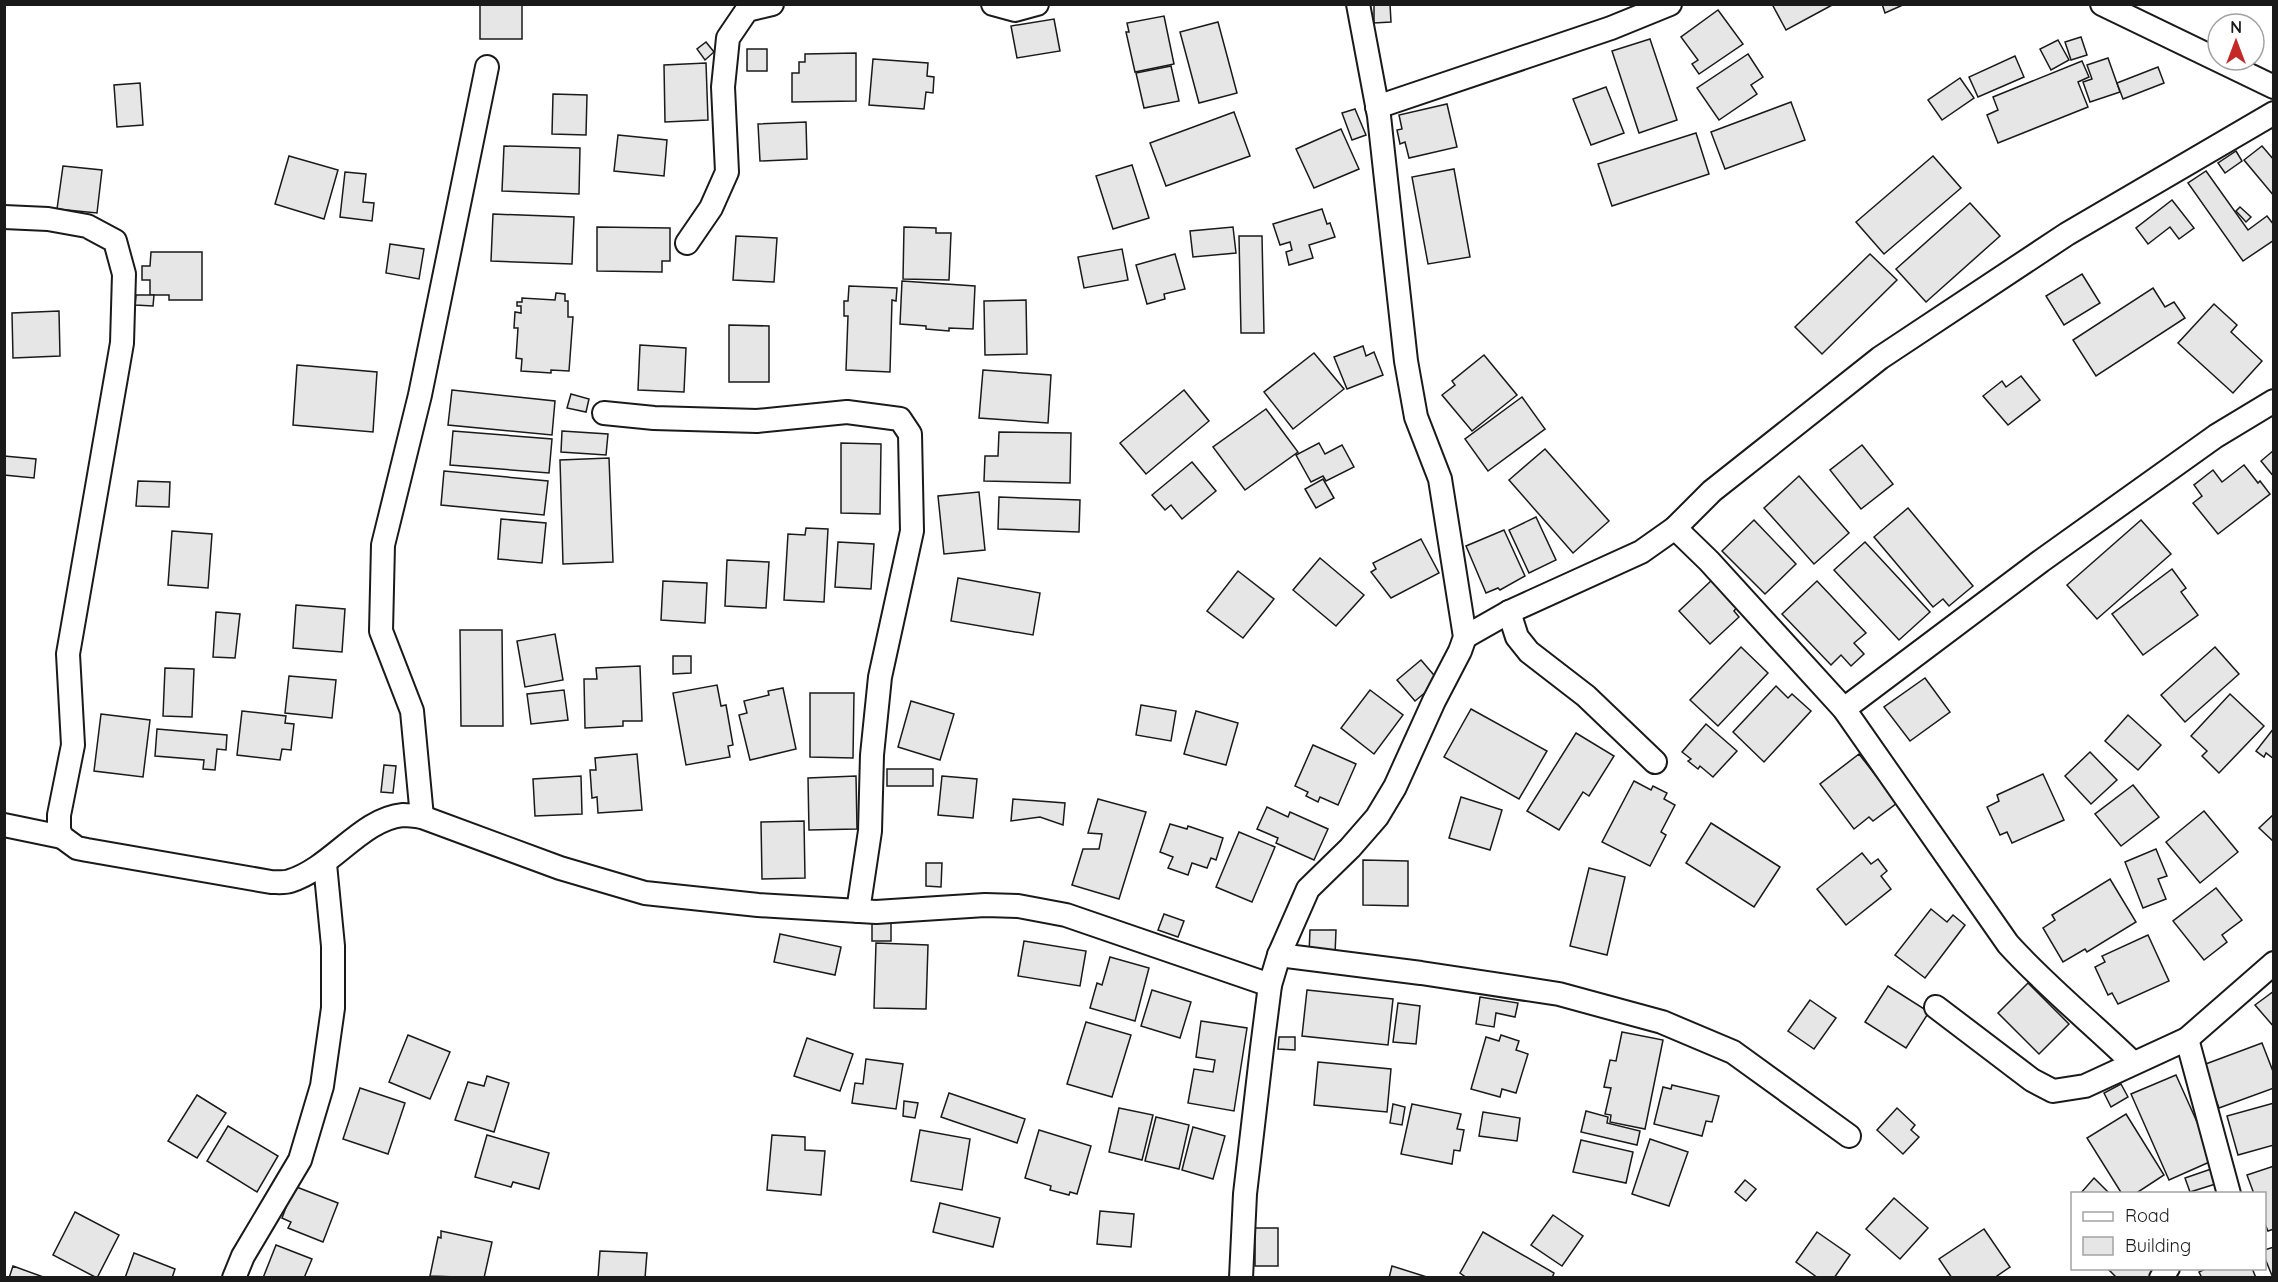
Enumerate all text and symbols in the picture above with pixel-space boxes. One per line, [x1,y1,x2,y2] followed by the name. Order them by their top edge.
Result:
[2206,12,2266,72] north arrow
[2230,17,2242,37] text: N
[2071,1192,2266,1270] legend
[2125,1204,2170,1227] text: Road
[2125,1234,2191,1257] text: Building

